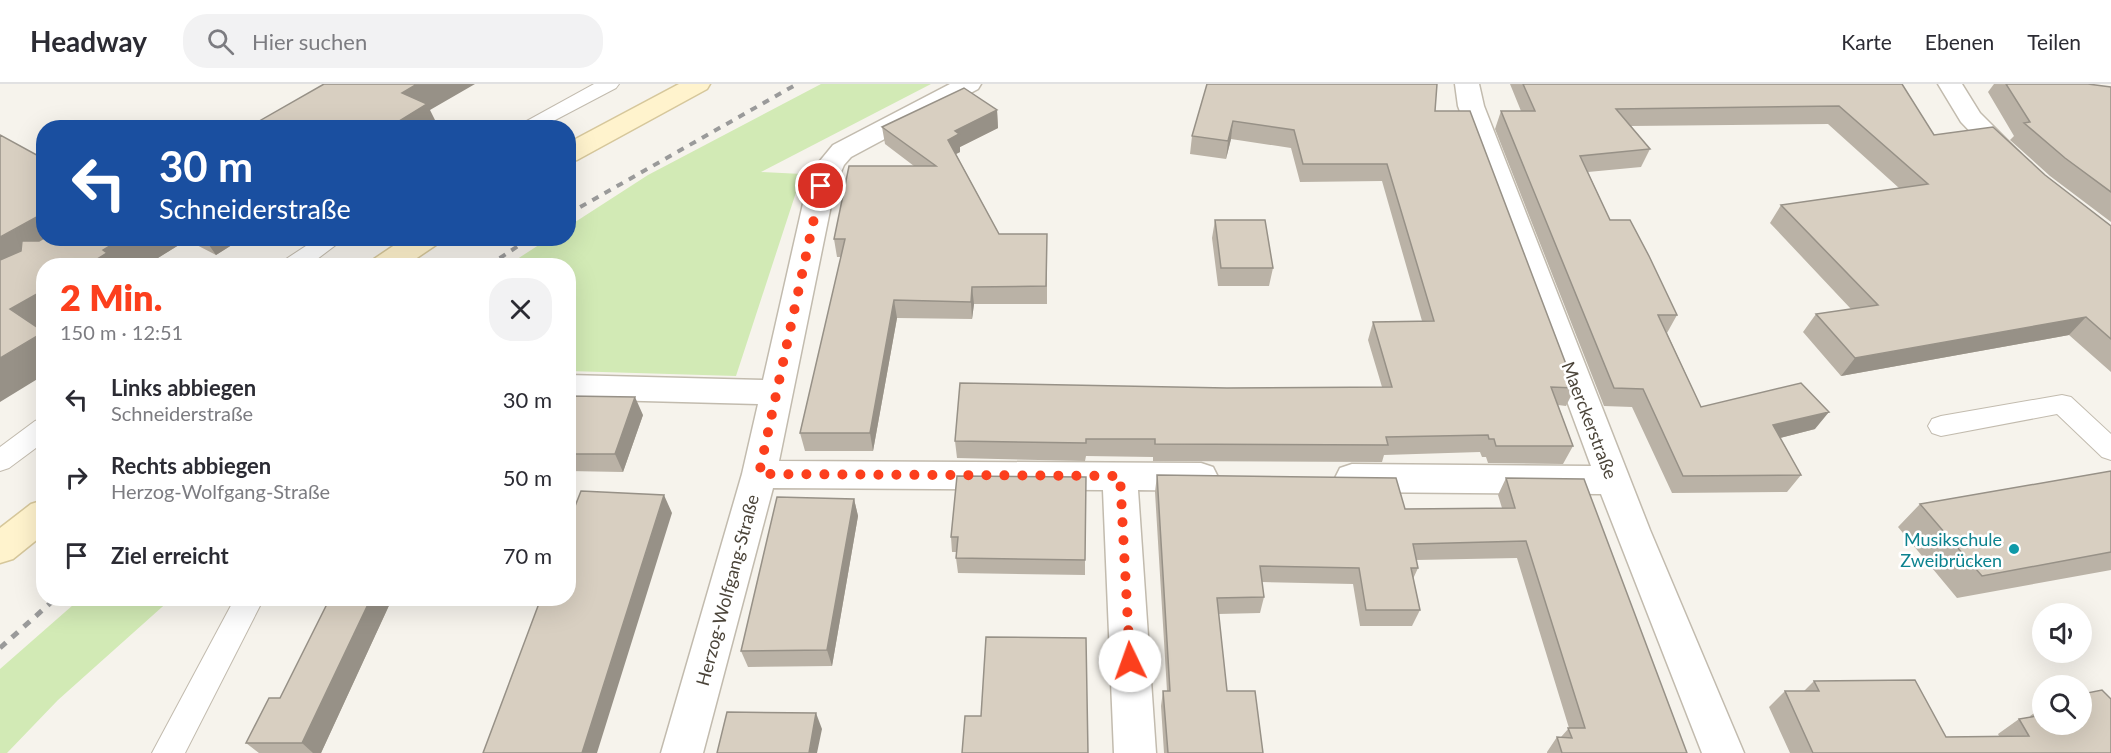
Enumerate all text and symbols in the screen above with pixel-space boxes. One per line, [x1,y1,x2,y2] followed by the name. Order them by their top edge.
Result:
[183,14,603,68] search box
[30,24,147,58] text: Headway
[204,25,237,58] icon: search
[252,28,367,55] text: Hier suchen
[1841,29,1892,54] text: Karte
[1925,29,1994,54] text: Ebenen
[2027,29,2081,54] text: Teilen
[159,141,253,191] text: 30 m
[60,144,138,222] icon: left
[795,160,846,211] pin
[804,169,837,202] icon: arrive
[159,192,351,225] text: Schneiderstraße
[60,275,162,319] text: 2 Min.
[489,278,552,341] button: close
[60,320,183,344] text: 150 m · 12:51
[1558,358,1622,482] street label: Maerckerstraße
[111,374,256,401] text: Links abbiegen
[60,383,93,416] icon: left
[503,386,552,413] text: 30 m
[111,401,253,425] text: Schneiderstraße
[111,452,271,479] text: Rechts abbiegen
[60,461,93,494] icon: right
[503,464,552,491] text: 50 m
[111,479,330,503] text: Herzog-Wolfgang-Straße
[691,492,763,688] street label: Herzog-Wolfgang-Straße
[1900,528,2002,571] place label: Musikschule Zweibrücken
[60,539,93,572] icon: arrive
[111,542,229,569] text: Ziel erreicht
[503,542,552,569] text: 70 m
[2007,542,2021,556] marker: Musikschule Zweibrücken
[2032,603,2092,735] map controls
[2032,603,2092,663] button: sound
[1098,629,1162,693] position arrow
[2032,675,2092,735] button: search

